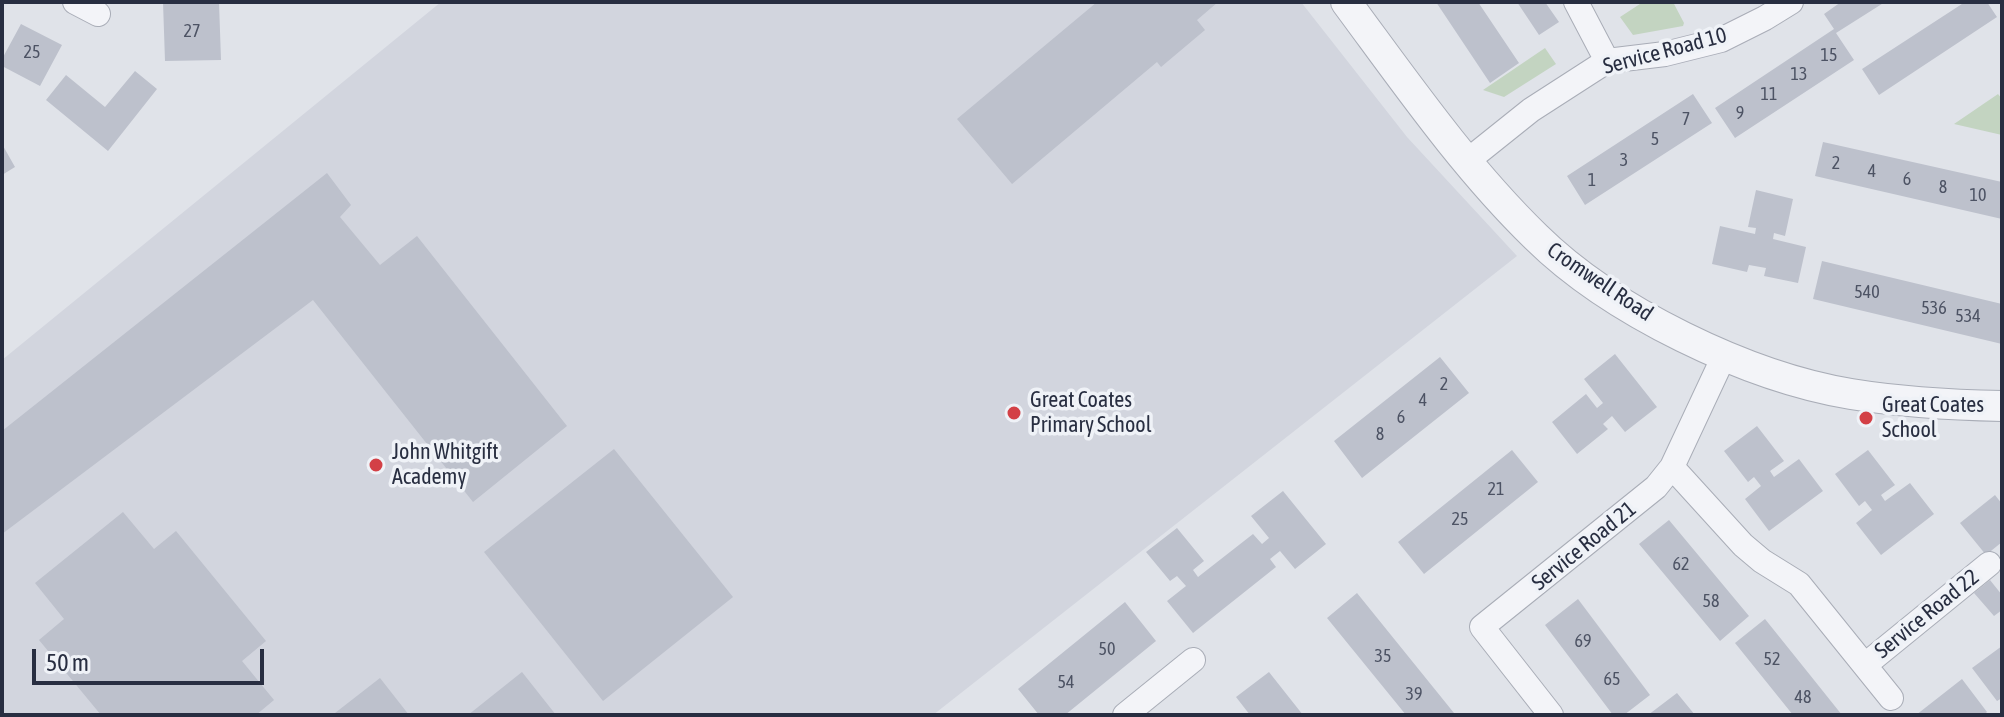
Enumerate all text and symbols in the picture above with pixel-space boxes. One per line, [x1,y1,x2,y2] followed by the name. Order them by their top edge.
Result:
[184,20,200,42] house number: 27
[1600,22,1730,80] street label: Service Road 10
[24,41,40,63] house number: 25
[1821,44,1837,66] house number: 15
[1791,63,1807,85] house number: 13
[1761,83,1777,105] house number: 11
[1736,102,1744,124] house number: 9
[1682,108,1690,130] house number: 7
[1651,128,1659,150] house number: 5
[1620,149,1628,171] house number: 3
[1832,152,1840,174] house number: 2
[1868,160,1876,182] house number: 4
[1903,168,1911,190] house number: 6
[1588,169,1596,191] house number: 1
[1939,176,1947,198] house number: 8
[1970,184,1986,206] house number: 10
[1542,237,1658,327] street label: Cromwell Road
[1854,281,1880,303] house number: 540
[1921,297,1947,319] house number: 536
[1955,305,1981,327] house number: 534
[1440,373,1448,395] house number: 2
[1030,387,1152,438] place label: Great Coates Primary School
[1419,389,1427,411] house number: 4
[1882,392,1984,444] place label: Great Coates School
[1005,404,1023,422] marker: Great Coates Primary School
[1397,406,1405,428] house number: 6
[1857,409,1875,427] marker: Great Coates School
[1376,423,1384,445] house number: 8
[392,439,499,490] place label: John Whitgift Academy
[367,456,385,474] marker: John Whitgift Academy
[1488,478,1504,500] house number: 21
[1526,496,1642,596] street label: Service Road 21
[1452,508,1468,530] house number: 25
[1673,553,1689,575] house number: 62
[1869,564,1985,664] street label: Service Road 22
[1703,590,1719,612] house number: 58
[1575,630,1591,652] house number: 69
[36,633,268,683] scale bar
[1099,638,1115,660] house number: 50
[1375,645,1391,667] house number: 35
[1764,648,1780,670] house number: 52
[46,649,89,676] text: 50 m
[1604,668,1620,690] house number: 65
[1058,671,1074,693] house number: 54
[1406,683,1422,705] house number: 39
[1795,686,1811,708] house number: 48

